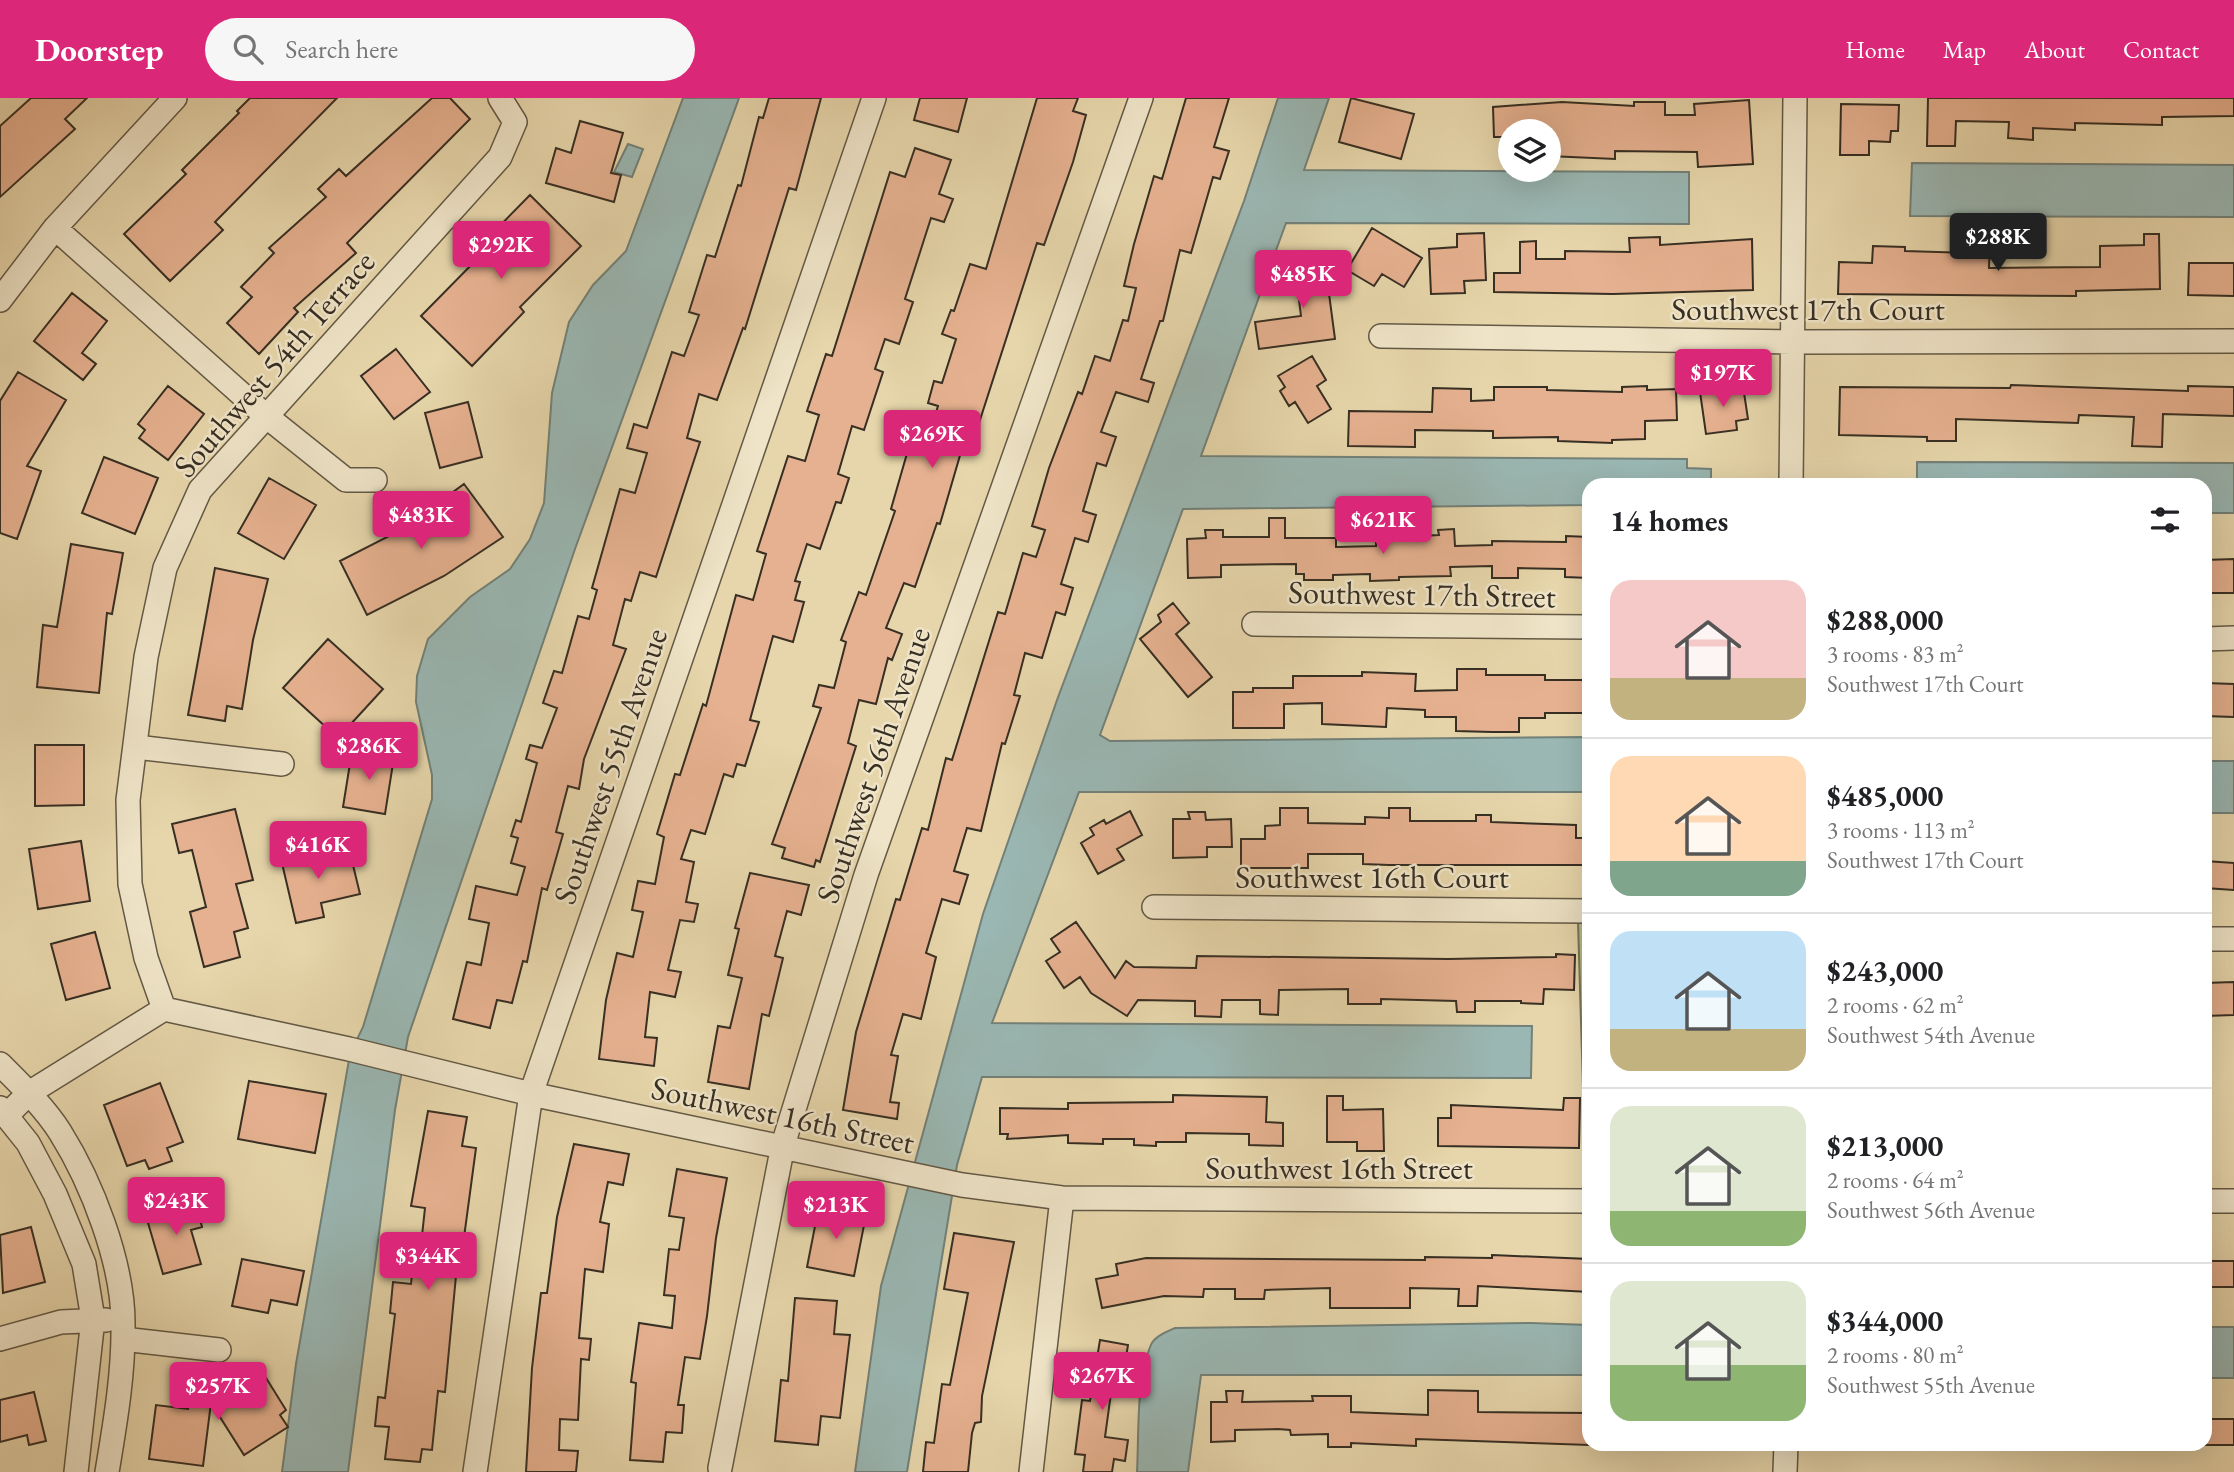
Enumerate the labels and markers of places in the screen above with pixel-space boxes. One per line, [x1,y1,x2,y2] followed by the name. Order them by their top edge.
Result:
[1949,214,2047,273] pin: $288K
[452,222,550,281] pin: $292K
[1254,250,1352,310] pin: $485K
[1674,350,1772,409] pin: $197K
[883,410,981,470] pin: $269K
[372,491,470,551] pin: $483K
[1334,496,1432,556] pin: $621K
[320,722,418,782] pin: $286K
[269,822,367,881] pin: $416K
[127,1178,225,1237] pin: $243K
[787,1182,885,1241] pin: $213K
[379,1232,477,1292] pin: $344K
[1053,1352,1151,1412] pin: $267K
[169,1362,267,1422] pin: $257K

